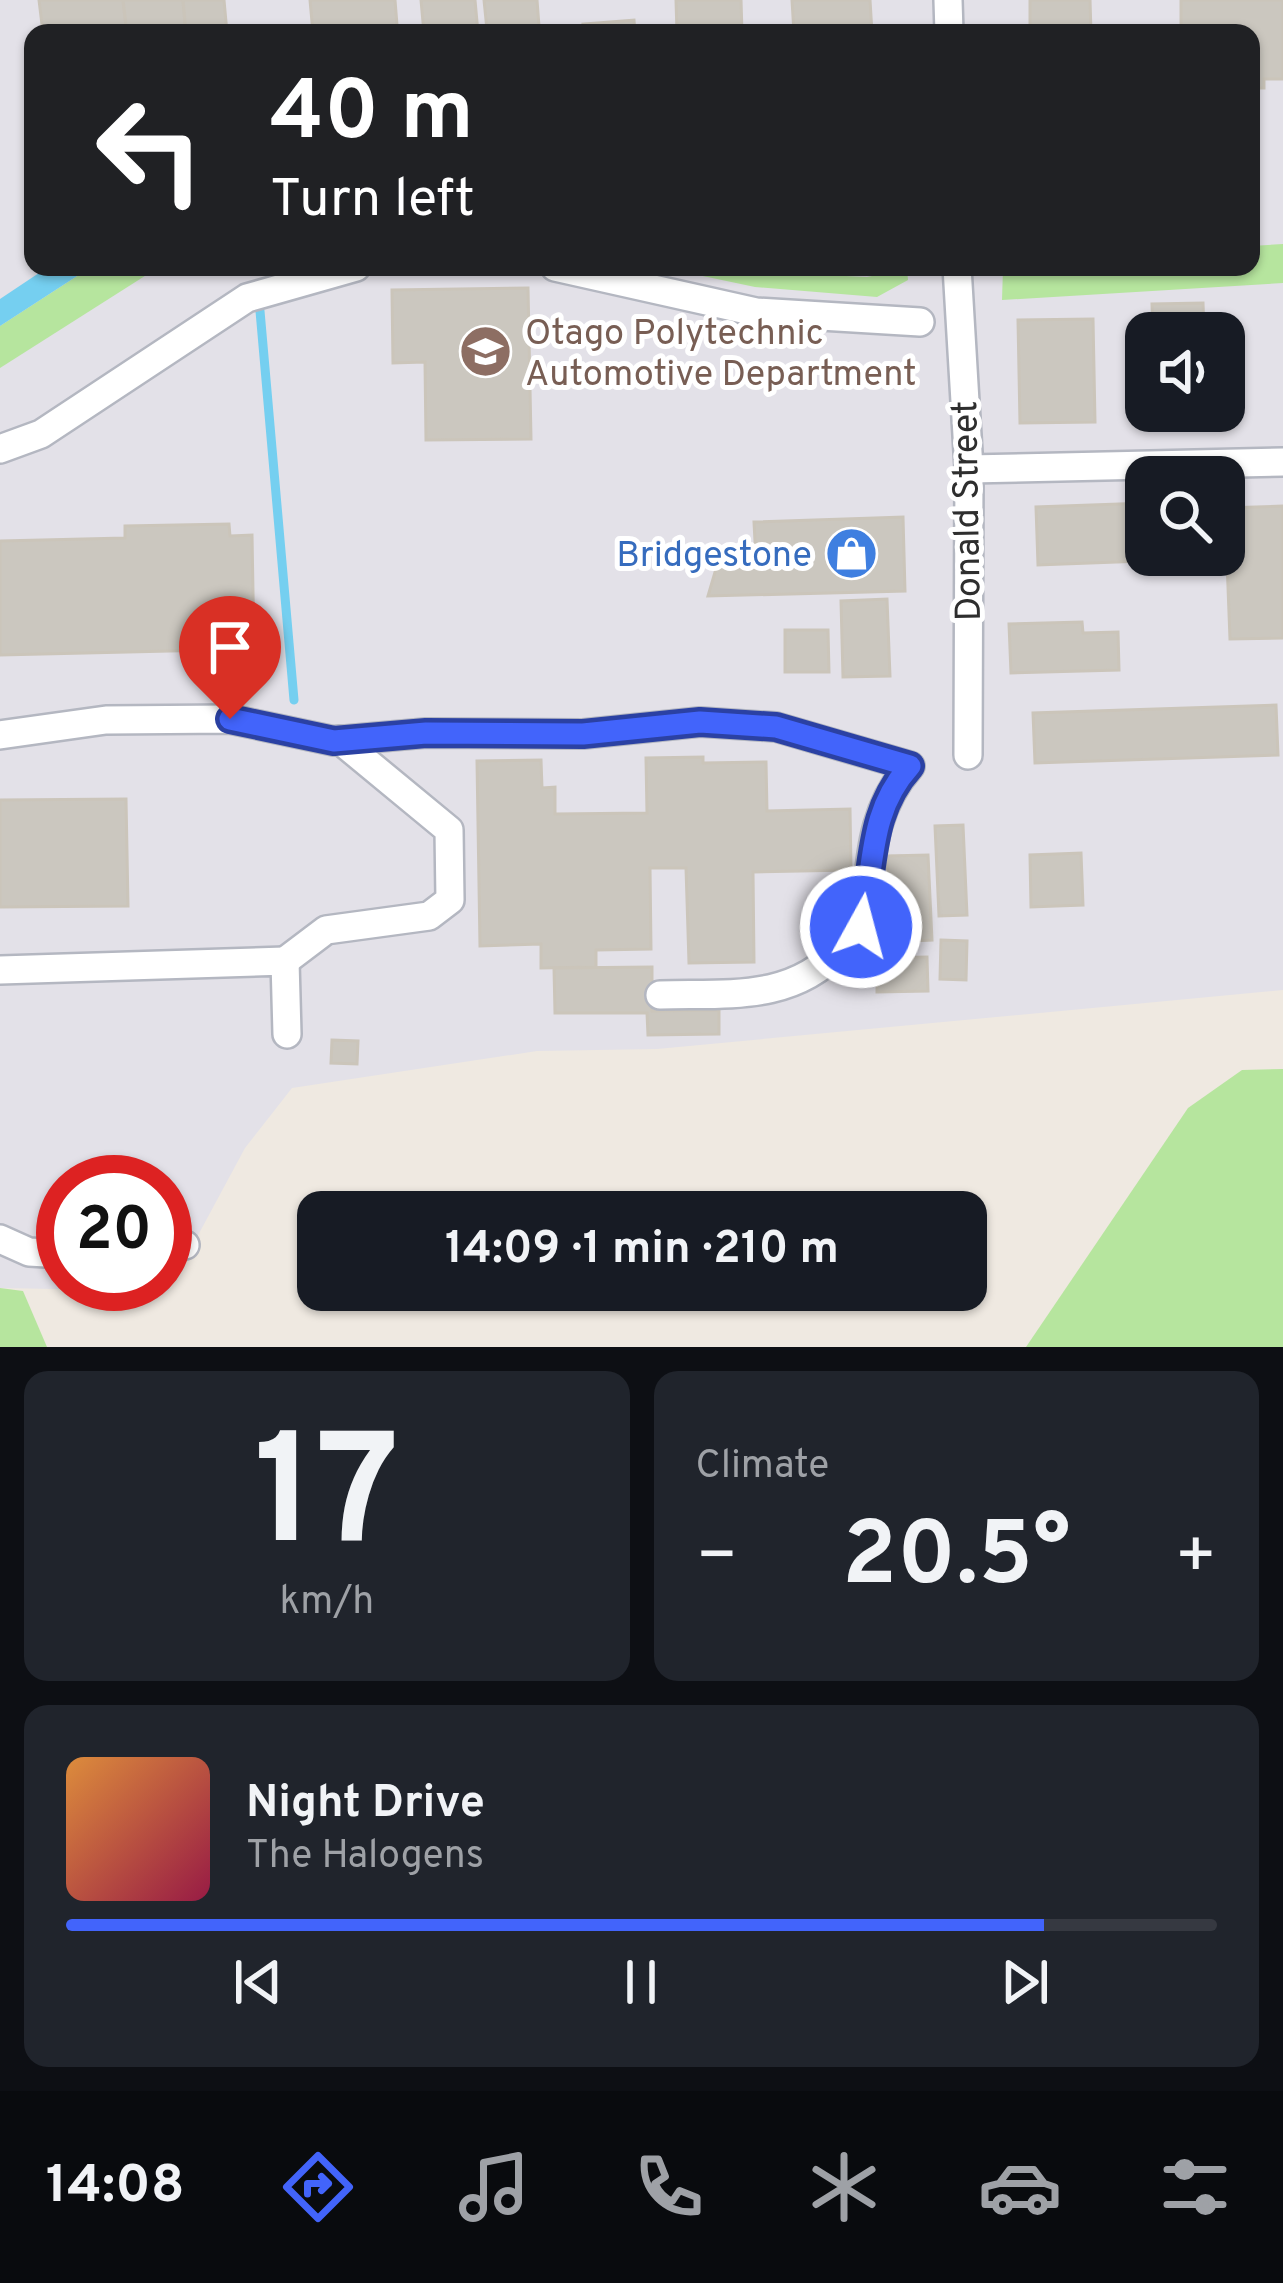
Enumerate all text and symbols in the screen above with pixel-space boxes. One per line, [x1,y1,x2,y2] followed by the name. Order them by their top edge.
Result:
[270,63,474,169] text: 40 m
[72,72,228,228] icon: left
[270,167,475,236] text: Turn left
[525,312,917,399] place label: Otago Polytechnic Automotive Department
[1125,312,1245,576] map controls
[1125,312,1245,432] button: sound
[458,324,514,380] school or university icon: Otago Polytechnic Automotive Department
[944,400,994,622] street label: Donald Street
[1125,456,1245,576] button: search
[823,525,879,581] shop icon: Bridgestone
[616,534,812,580] place label: Bridgestone
[179,596,281,719] pin
[197,614,263,680] icon: arrive
[798,864,924,990] position arrow
[36,1155,192,1311] speed limit sign: 20
[445,1222,839,1279] text: 14:09 · 1 min · 210 m
[254,1402,400,1600] text: 17
[696,1443,829,1492] text: Climate
[842,1503,1071,1616] text: 20.5°
[696,1518,738,1601] text: −
[1174,1518,1217,1601] text: +
[279,1579,374,1628] text: km/h
[246,1776,485,1833] text: Night Drive
[246,1833,484,1882] text: The Halogens
[225,1949,291,2015] icon: previous
[608,1949,674,2015] icon: pause
[992,1949,1058,2015] icon: next
[276,2145,360,2229] icon: directions
[452,2145,536,2229] icon: music
[627,2145,711,2229] icon: phone
[802,2145,886,2229] icon: climate
[978,2145,1062,2229] icon: car
[1153,2145,1237,2229] icon: filters
[46,2153,185,2222] text: 14:08

